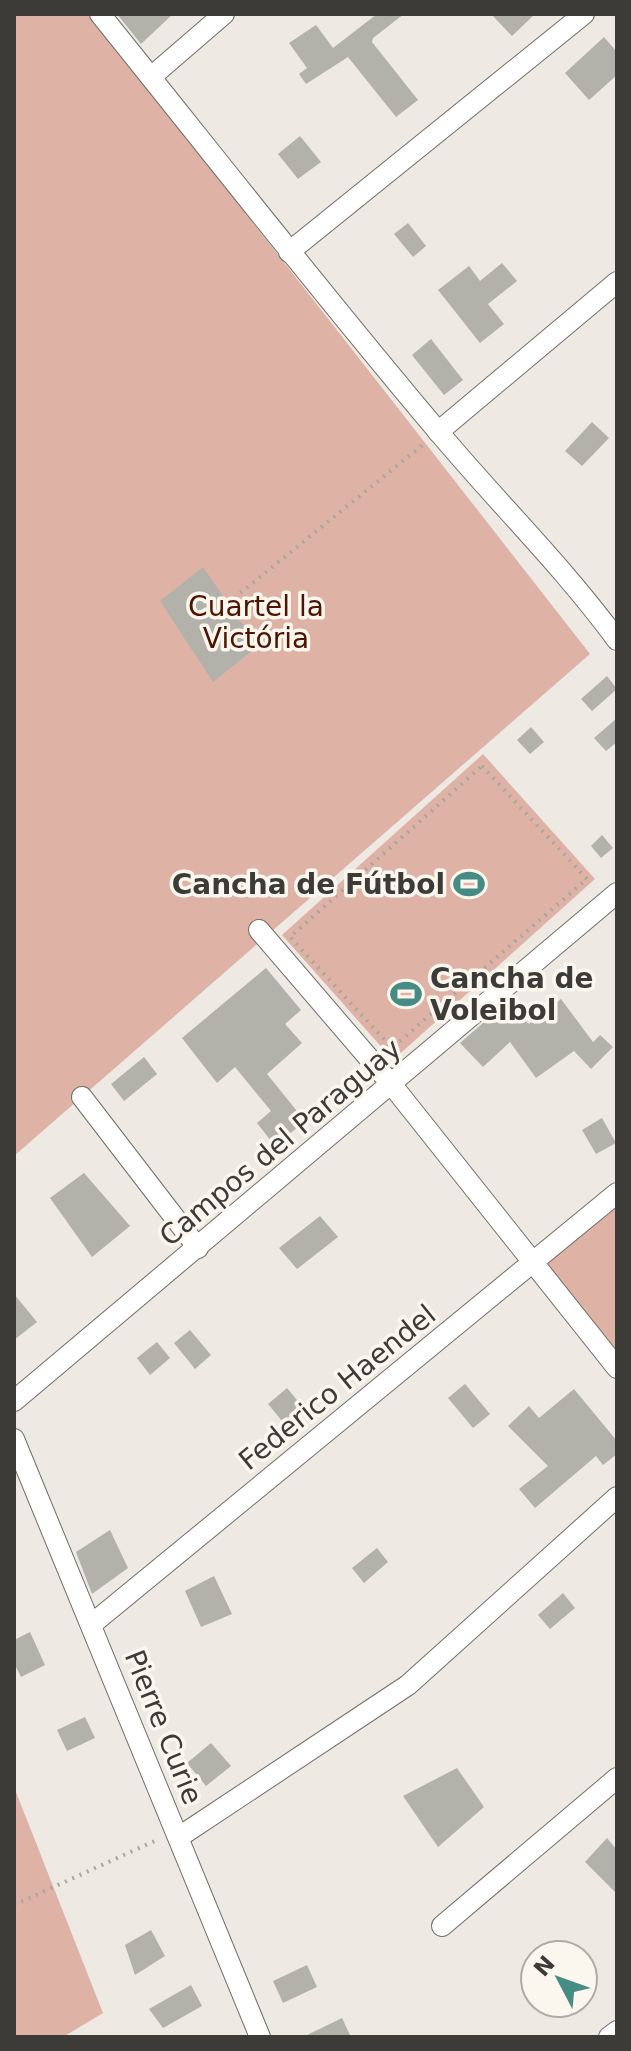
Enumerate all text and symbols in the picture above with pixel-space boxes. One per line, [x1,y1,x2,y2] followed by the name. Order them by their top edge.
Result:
[188,590,324,655] park label: Cuartel la Victória
[452,867,486,901] sports icon: Cancha de Fútbol
[172,868,445,901] place label: Cancha de Fútbol
[430,962,594,1027] place label: Cancha de Voleibol
[389,977,423,1011] sports icon: Cancha de Voleibol
[153,1032,408,1253] street label: Campos del Paraguay
[232,1298,442,1477] street label: Federico Haendel
[118,1645,209,1809] street label: Pierre Curie
[519,1939,599,2019] north arrow
[529,1951,560,1981] text: N

